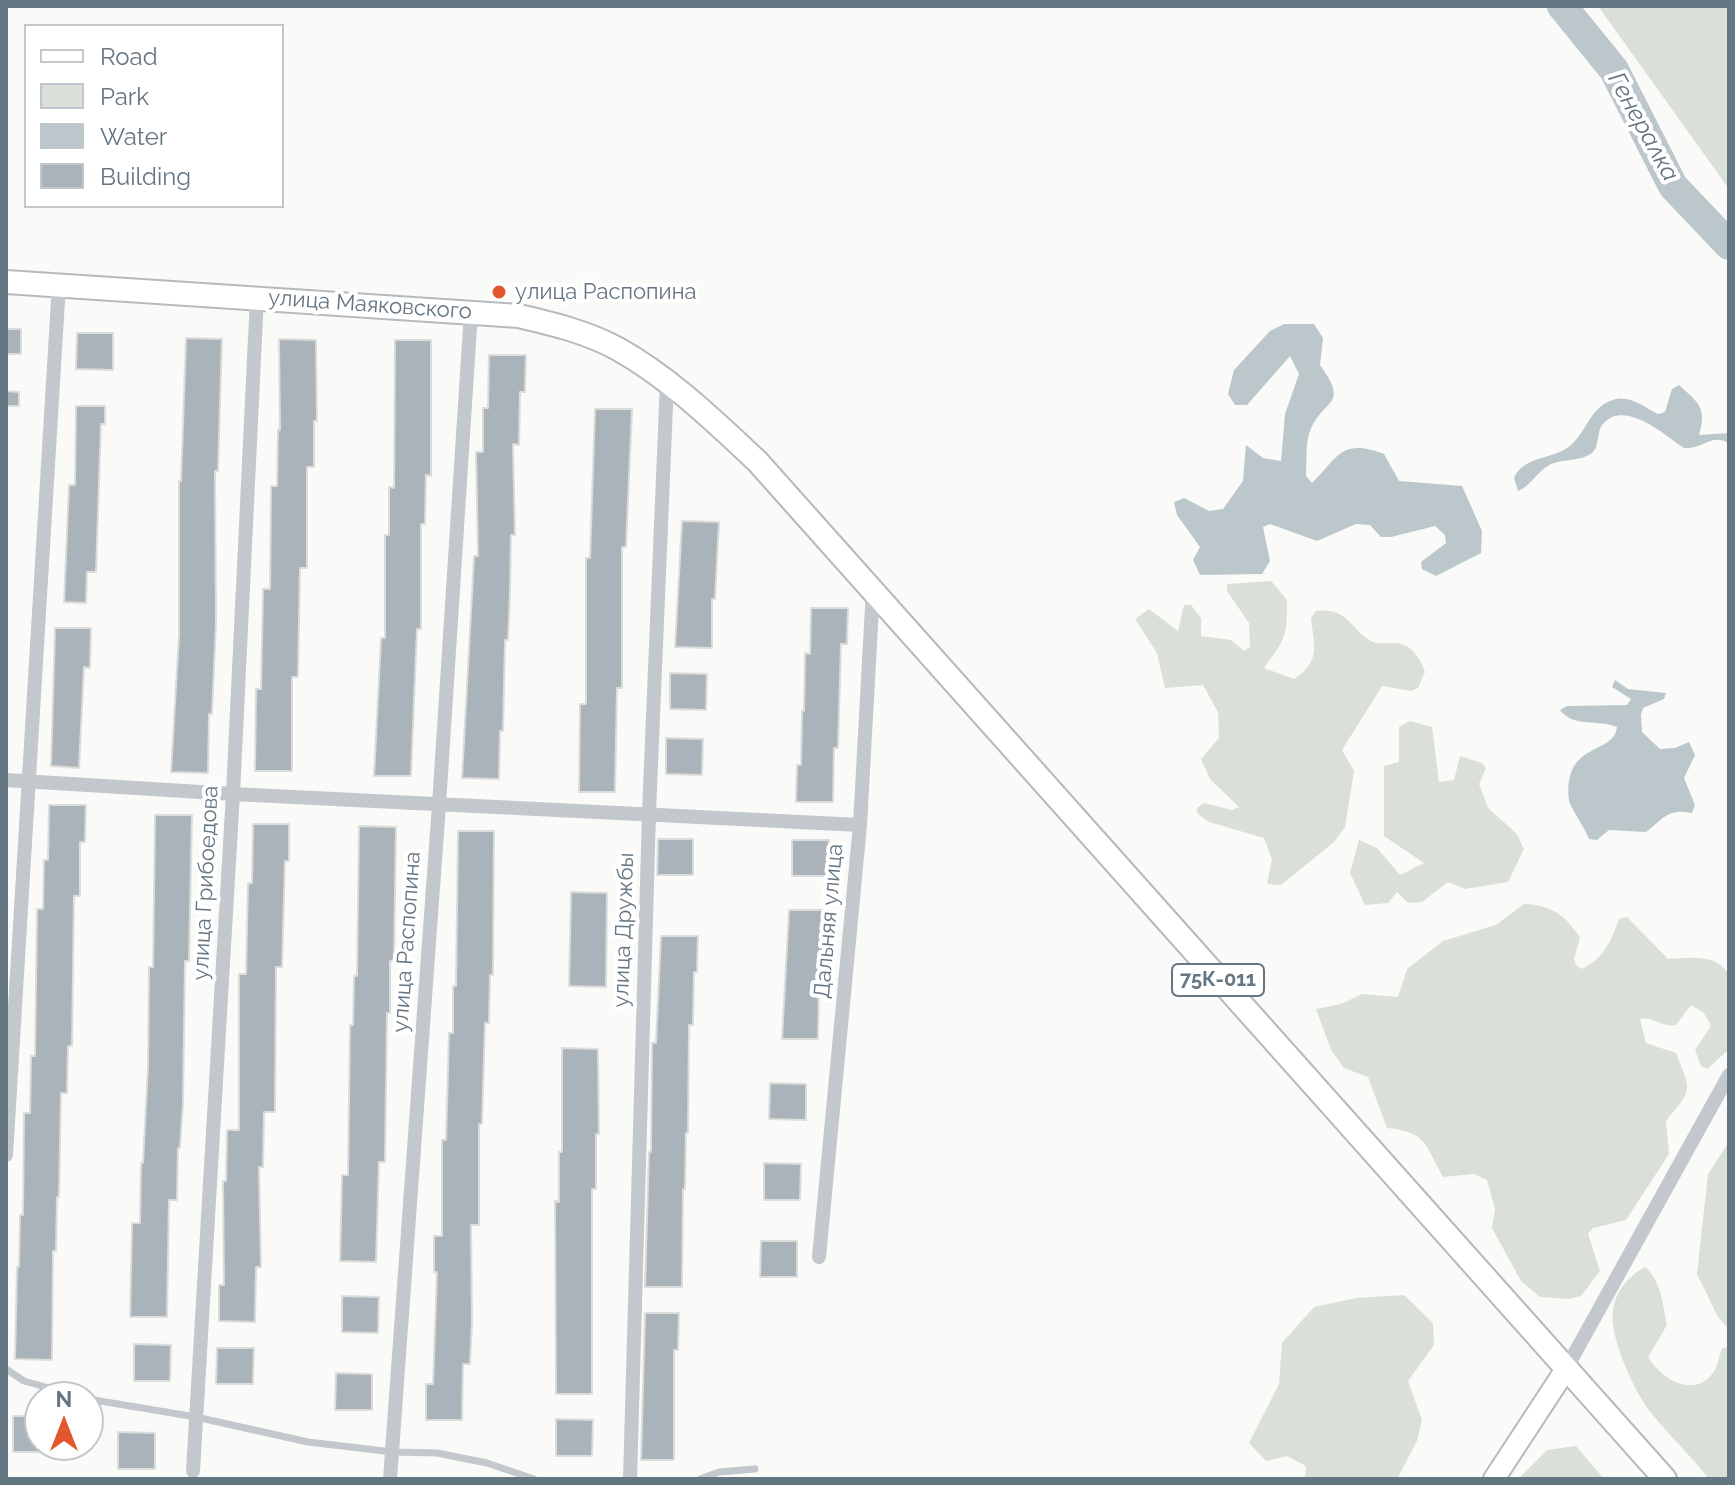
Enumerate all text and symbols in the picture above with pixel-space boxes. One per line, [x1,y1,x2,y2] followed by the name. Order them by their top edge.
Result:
[24,24,284,208] legend
[100,42,158,71] text: Road
[1601,68,1685,186] water label: Генералка
[100,82,149,111] text: Park
[100,122,167,151] text: Water
[100,162,191,191] text: Building
[515,279,696,305] place label: улица Распопина
[490,283,508,301] marker: улица Распопина
[267,285,473,325] street label: улица Маяковского
[188,785,224,981] street label: улица Грибоедова
[809,843,849,999] street label: Дальняя улица
[388,851,426,1033] street label: улица Распопина
[608,852,640,1008] street label: улица Дружбы
[1172,964,1264,996] road number: 75К-011
[24,1381,104,1461] north arrow
[56,1386,72,1412] text: N

